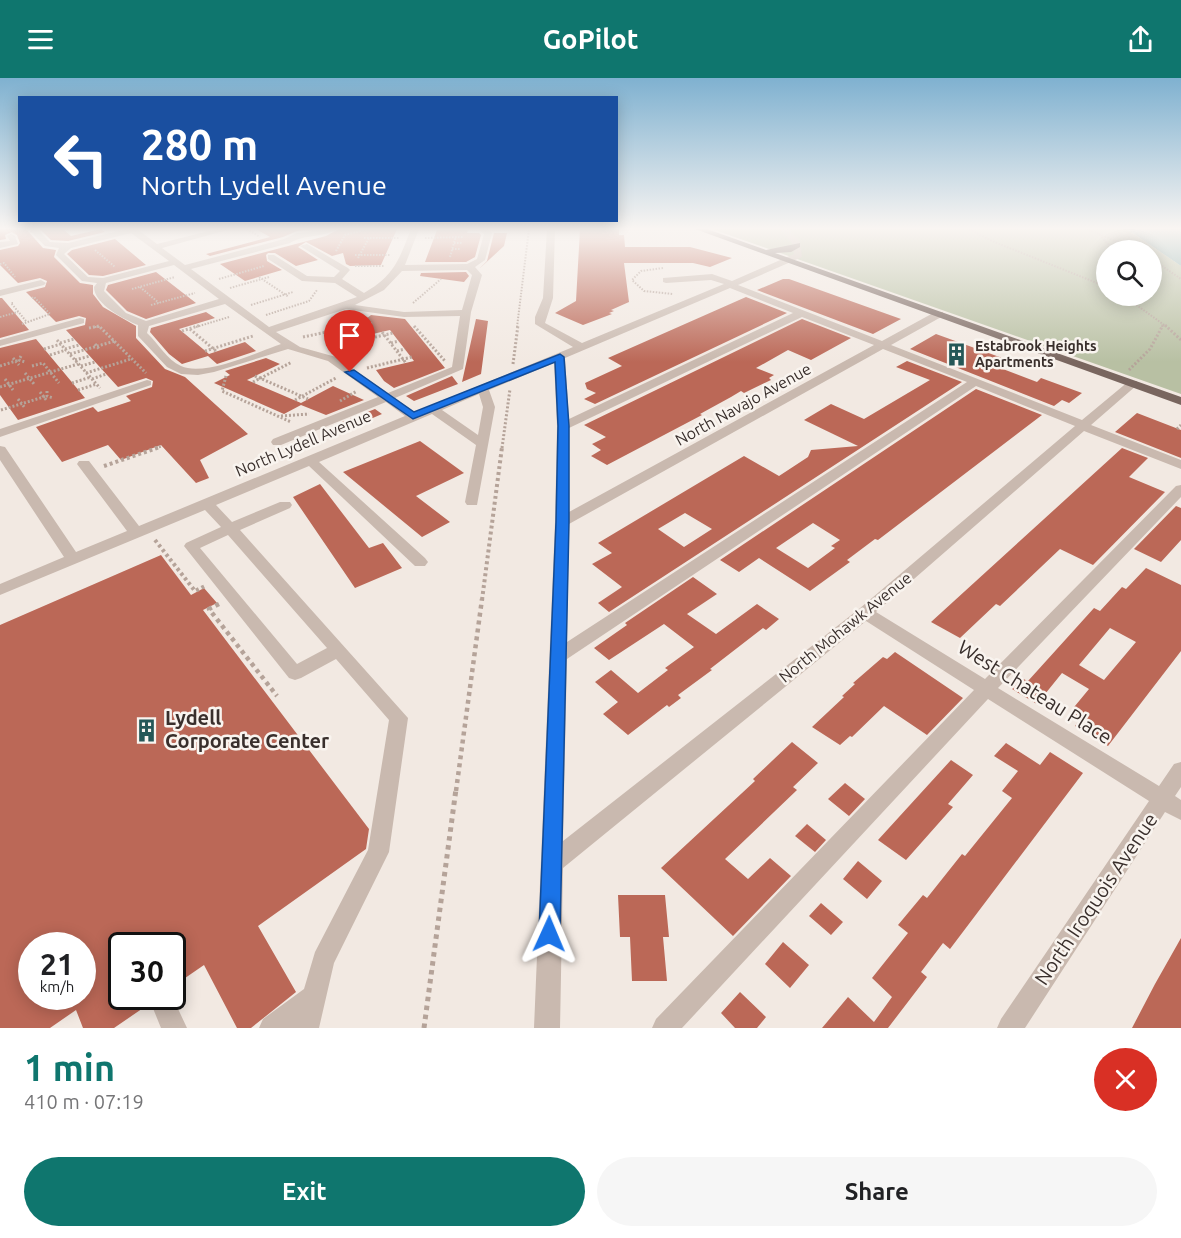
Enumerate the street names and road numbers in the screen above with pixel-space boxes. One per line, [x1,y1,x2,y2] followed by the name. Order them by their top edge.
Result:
[672,359,814,449] street label: North Navajo Avenue
[232,406,374,480] street label: North Lydell Avenue
[775,568,915,686] street label: North Mohawk Avenue
[954,635,1117,748] street label: West Chateau Place
[1030,809,1162,989] street label: North Iroquois Avenue

